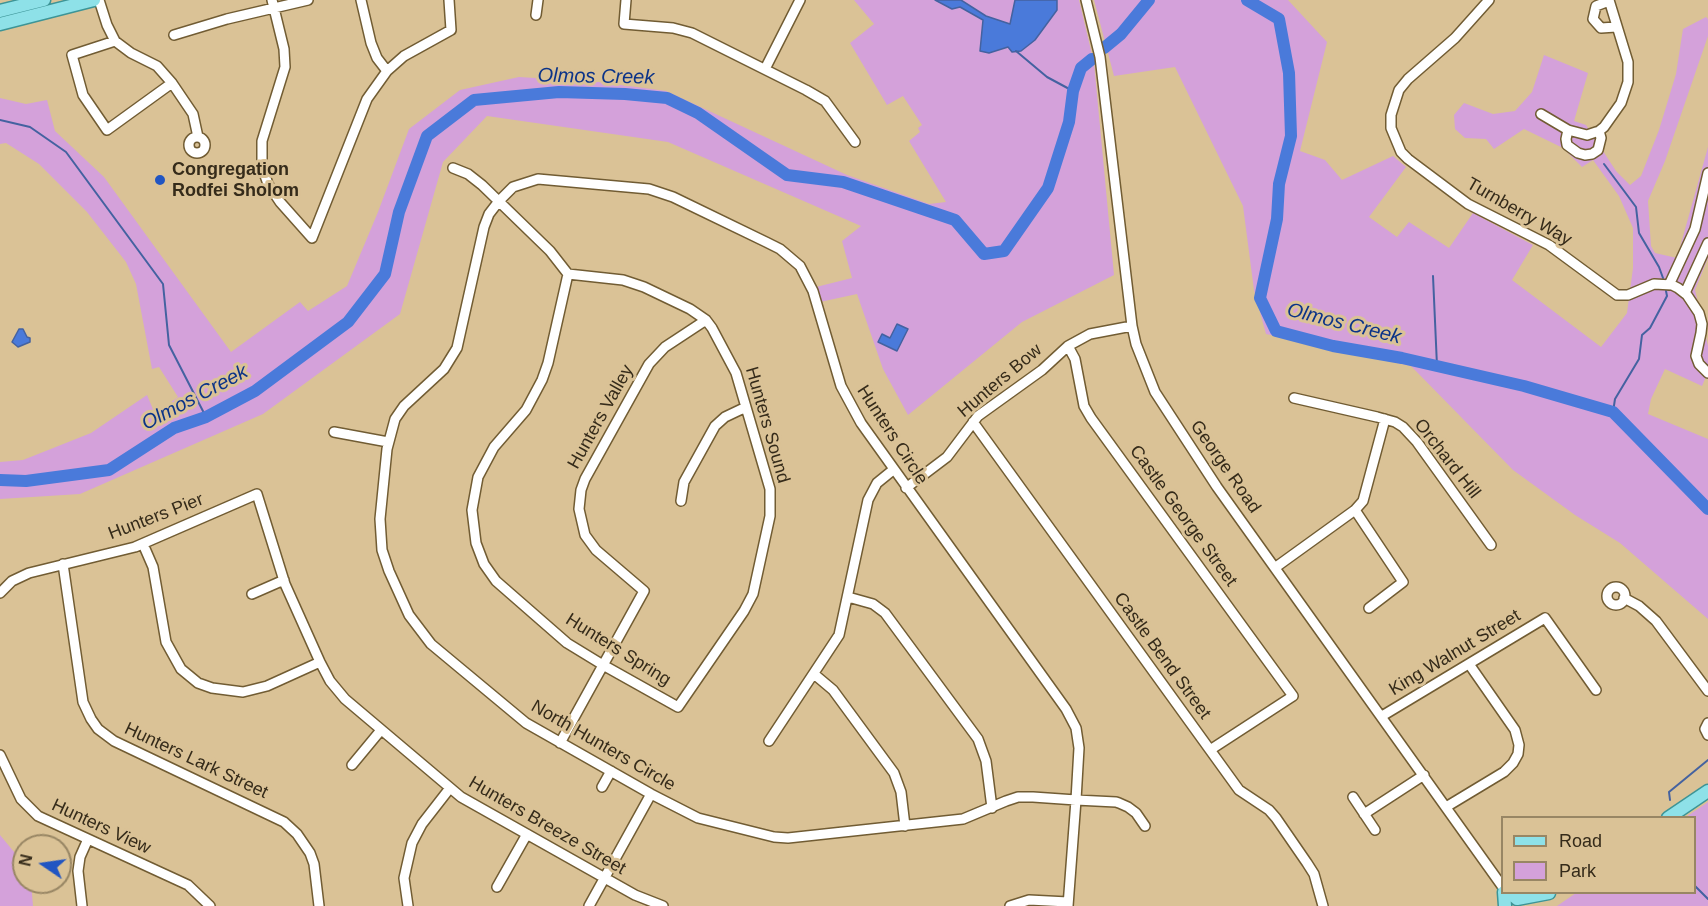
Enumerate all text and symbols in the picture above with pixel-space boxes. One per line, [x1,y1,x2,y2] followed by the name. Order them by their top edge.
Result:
[537,64,655,90] water label: Olmos Creek
[172,159,299,201] place label: Congregation Rodfei Sholom
[153,173,167,187] marker: Congregation Rodfei Sholom
[1463,173,1575,251] street label: Turnberry Way
[1284,298,1404,350] water label: Olmos Creek
[954,340,1046,422] street label: Hunters Bow
[138,360,252,436] water label: Olmos Creek
[564,361,638,473] street label: Hunters Valley
[740,364,794,486] street label: Hunters Sound
[852,381,932,489] street label: Hunters Circle
[1409,415,1485,503] street label: Orchard Hill
[1185,417,1265,517] street label: George Road
[1125,441,1241,591] street label: Castle George Street
[105,489,207,545] street label: Hunters Pier
[1109,589,1215,723] street label: Castle Bend Street
[1385,605,1525,701] street label: King Walnut Street
[561,609,675,691] street label: Hunters Spring
[527,696,679,796] street label: North Hunters Circle
[121,718,271,804] street label: Hunters Lark Street
[464,772,630,880] street label: Hunters Breeze Street
[48,795,154,859] street label: Hunters View
[1501,816,1696,894] legend
[1559,831,1602,851] text: Road
[12,834,72,894] north arrow
[16,853,36,868] text: N
[1559,861,1596,881] text: Park

